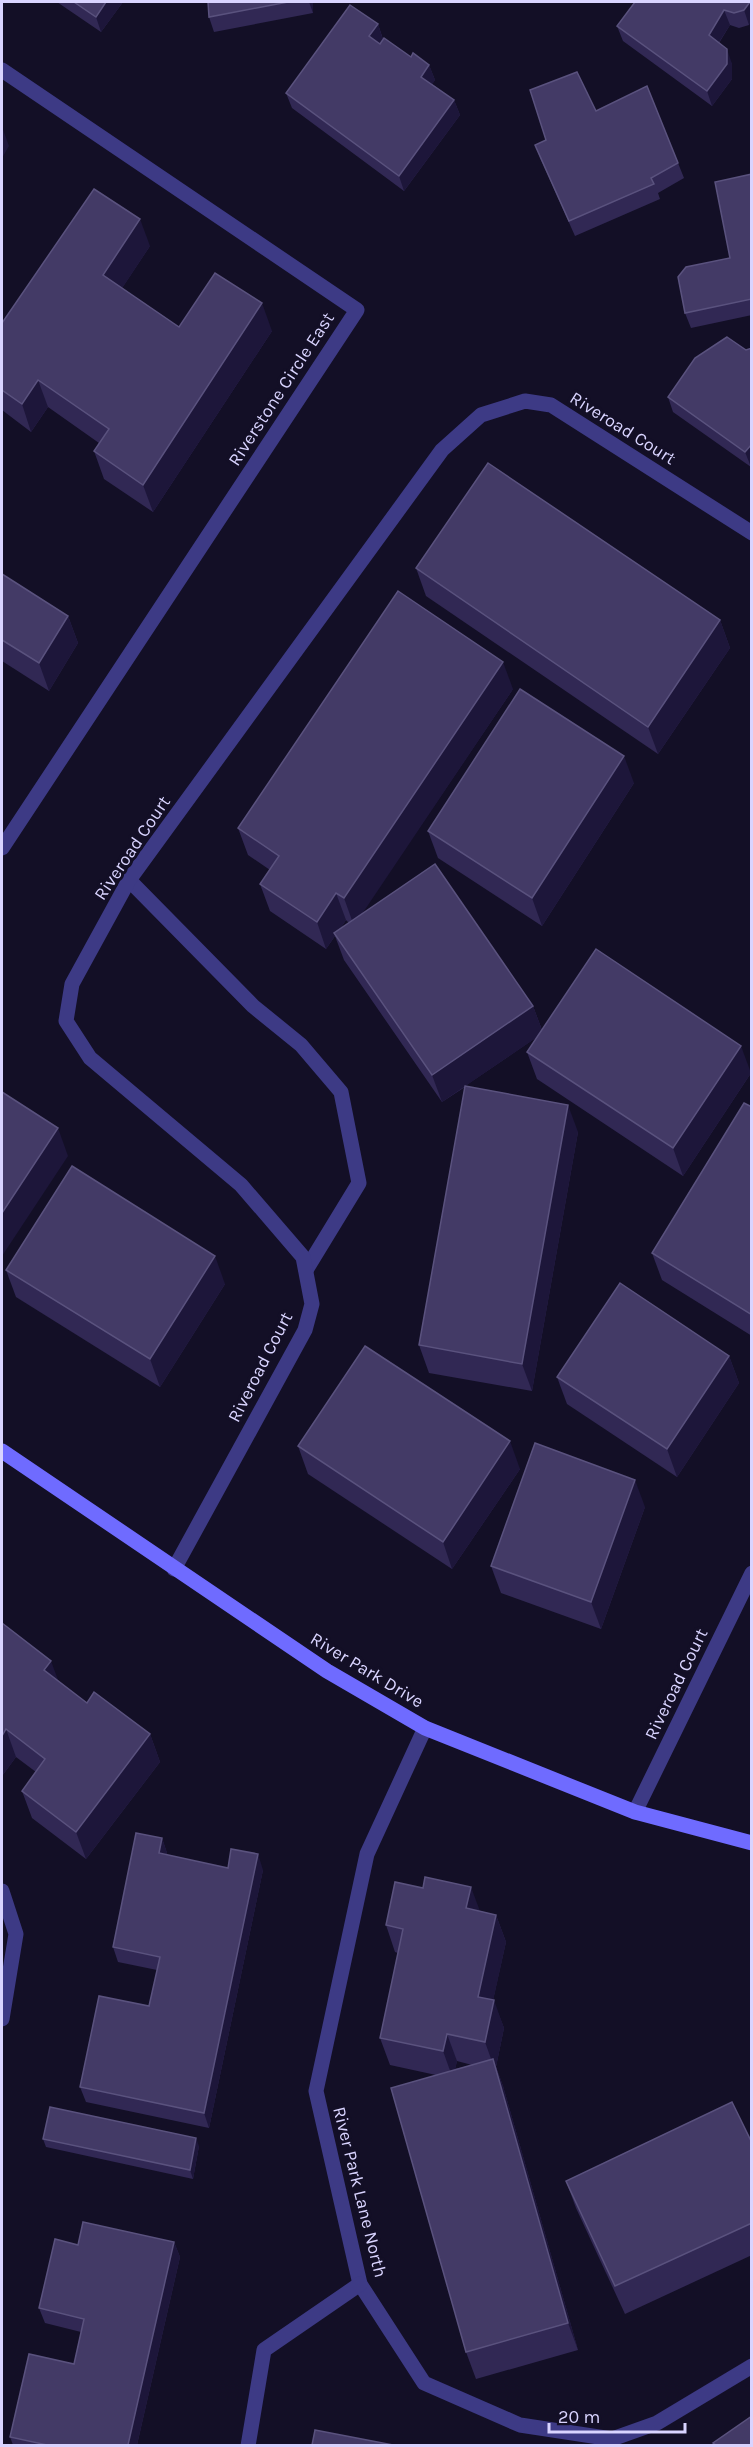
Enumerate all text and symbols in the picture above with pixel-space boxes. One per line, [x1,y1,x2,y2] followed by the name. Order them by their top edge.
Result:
[223,308,339,470] street label: Riverstone Circle East
[566,387,680,469] street label: Riveroad Court
[89,792,175,904] street label: Riveroad Court
[223,1308,297,1426] street label: Riveroad Court
[640,1625,712,1743] street label: Riveroad Court
[306,1628,428,1712] street label: River Park Drive
[328,2104,392,2280] street label: River Park Lane North
[549,2396,686,2434] scale bar
[558,2406,600,2428] text: 20 m

